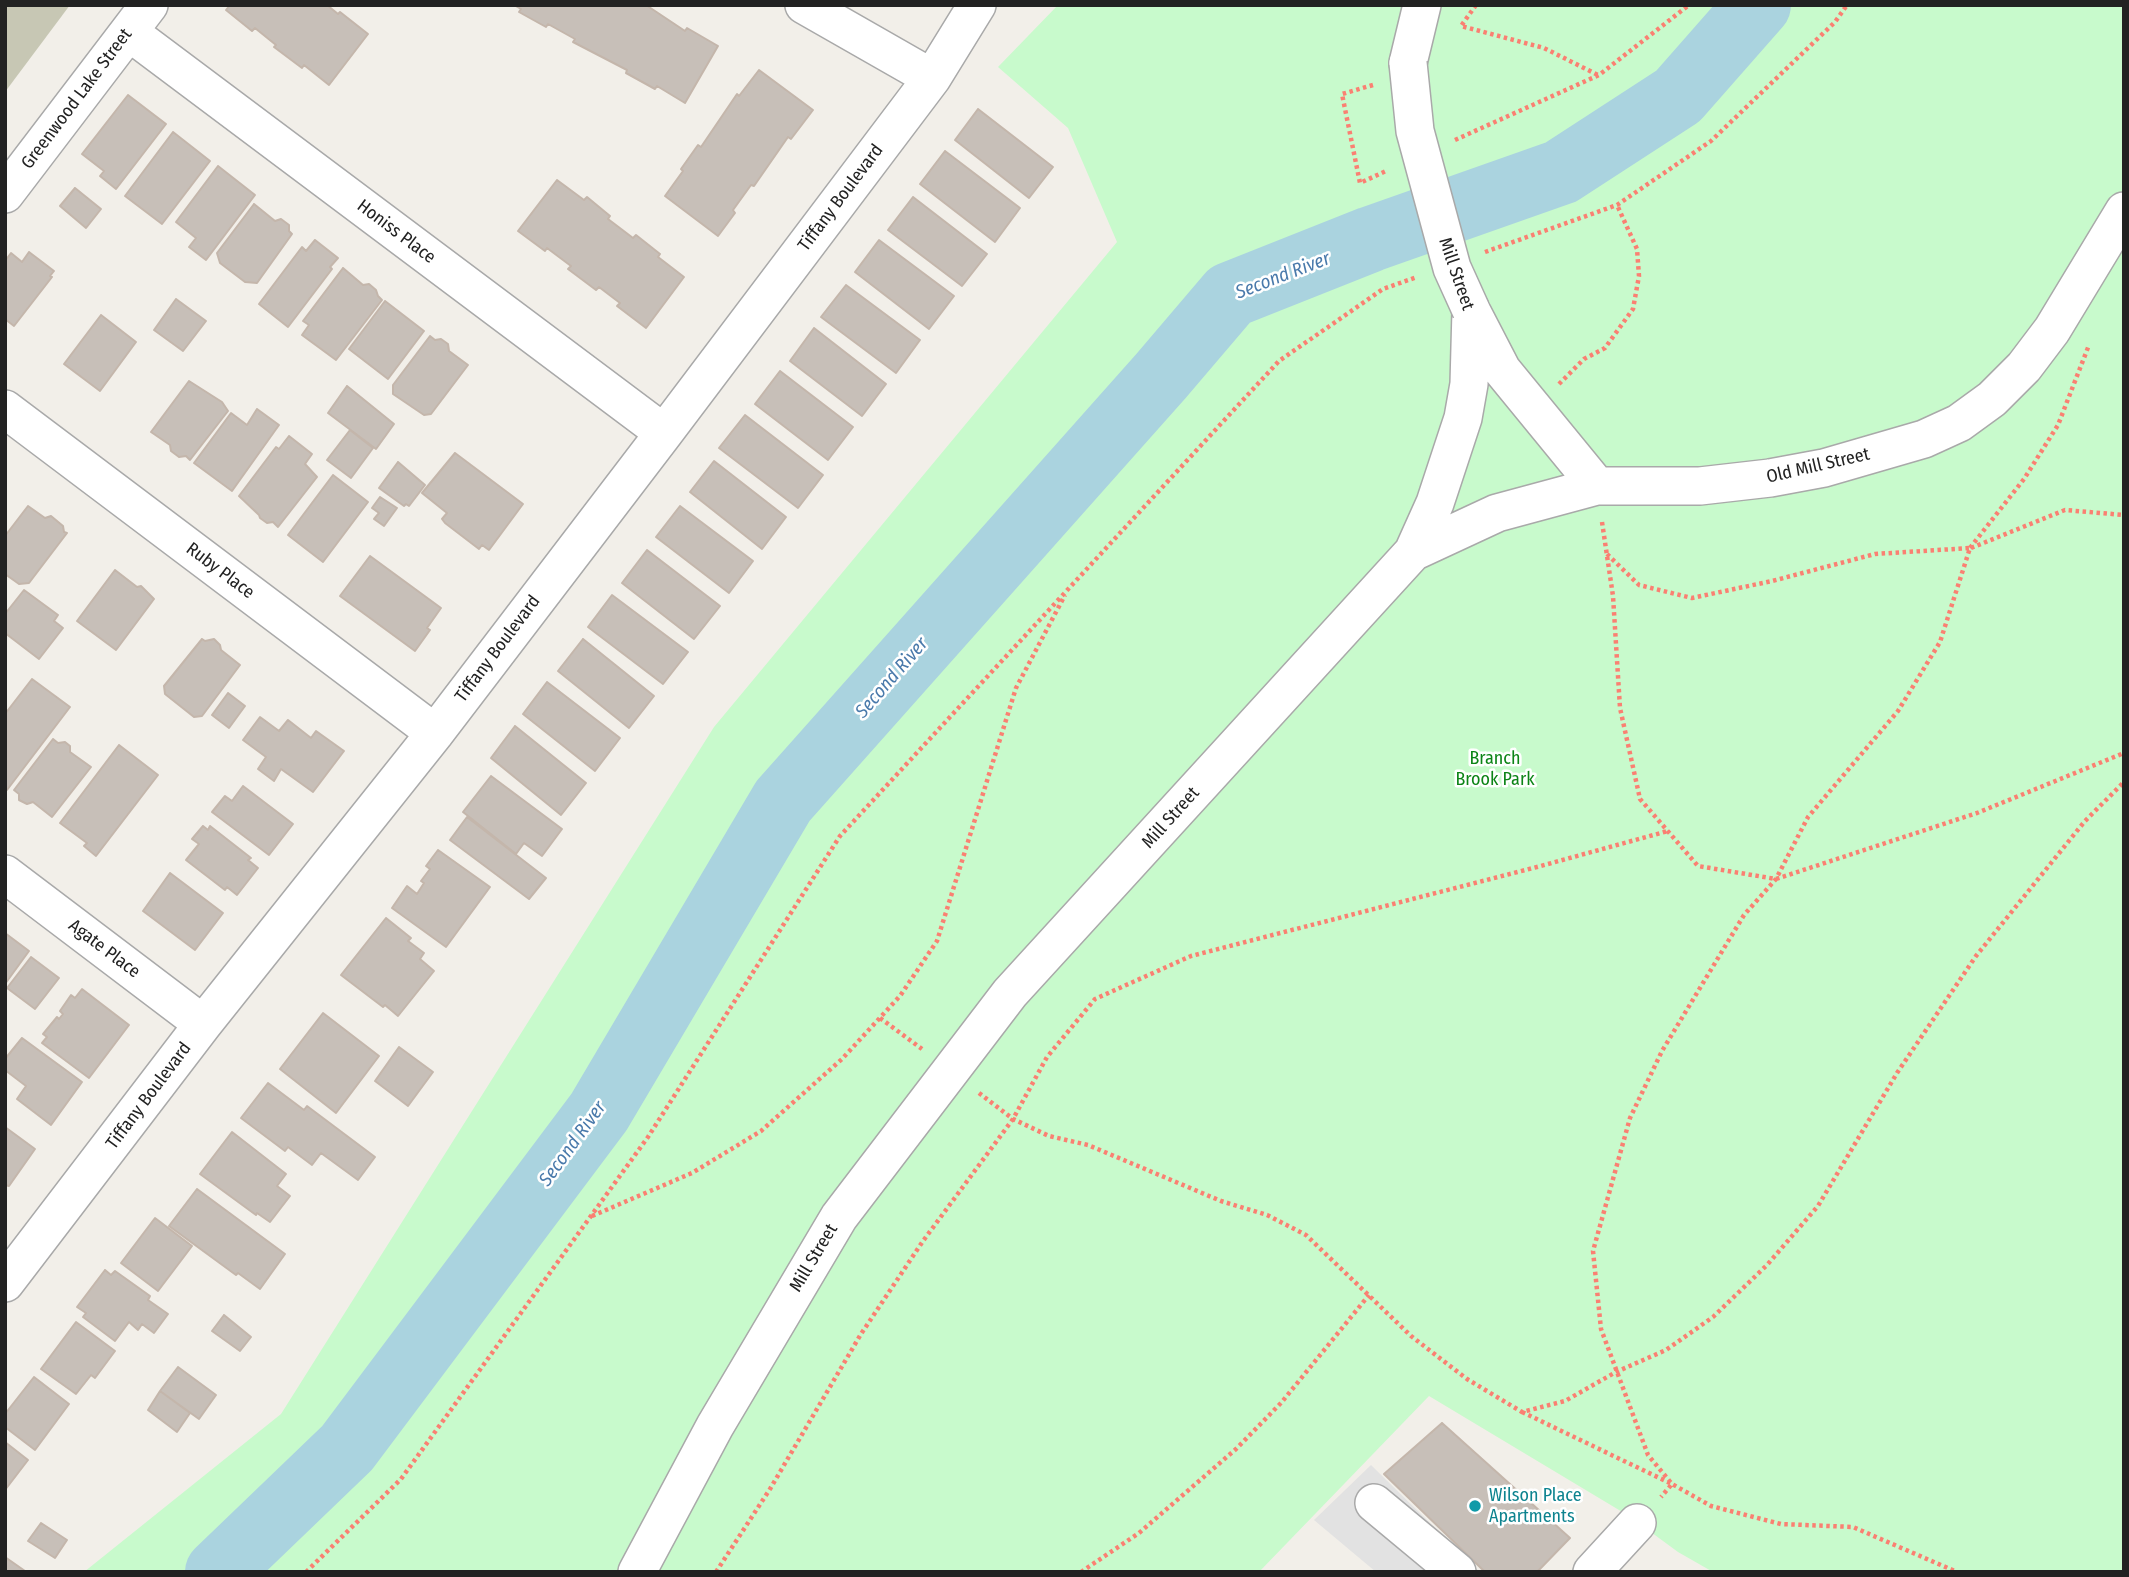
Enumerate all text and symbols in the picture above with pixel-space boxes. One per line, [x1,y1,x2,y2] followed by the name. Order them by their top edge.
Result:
[17,25,137,173] street label: Greenwood Lake Street
[794,140,888,256] street label: Tiffany Boulevard
[352,195,440,269] street label: Honiss Place
[1434,235,1478,313] street label: Mill Street
[1233,248,1333,304] water label: Second River
[1764,444,1872,488] street label: Old Mill Street
[182,538,258,604] street label: Ruby Place
[451,591,545,707] street label: Tiffany Boulevard
[851,633,933,723] water label: Second River
[1455,748,1535,790] park label: Branch Brook Park
[1138,783,1204,853] street label: Mill Street
[64,915,144,983] street label: Agate Place
[102,1038,196,1154] street label: Tiffany Boulevard
[535,1097,611,1191] water label: Second River
[785,1220,843,1296] street label: Mill Street
[1489,1485,1582,1528] place label: Wilson Place Apartments
[1467,1498,1483,1514] marker: Wilson Place Apartments

